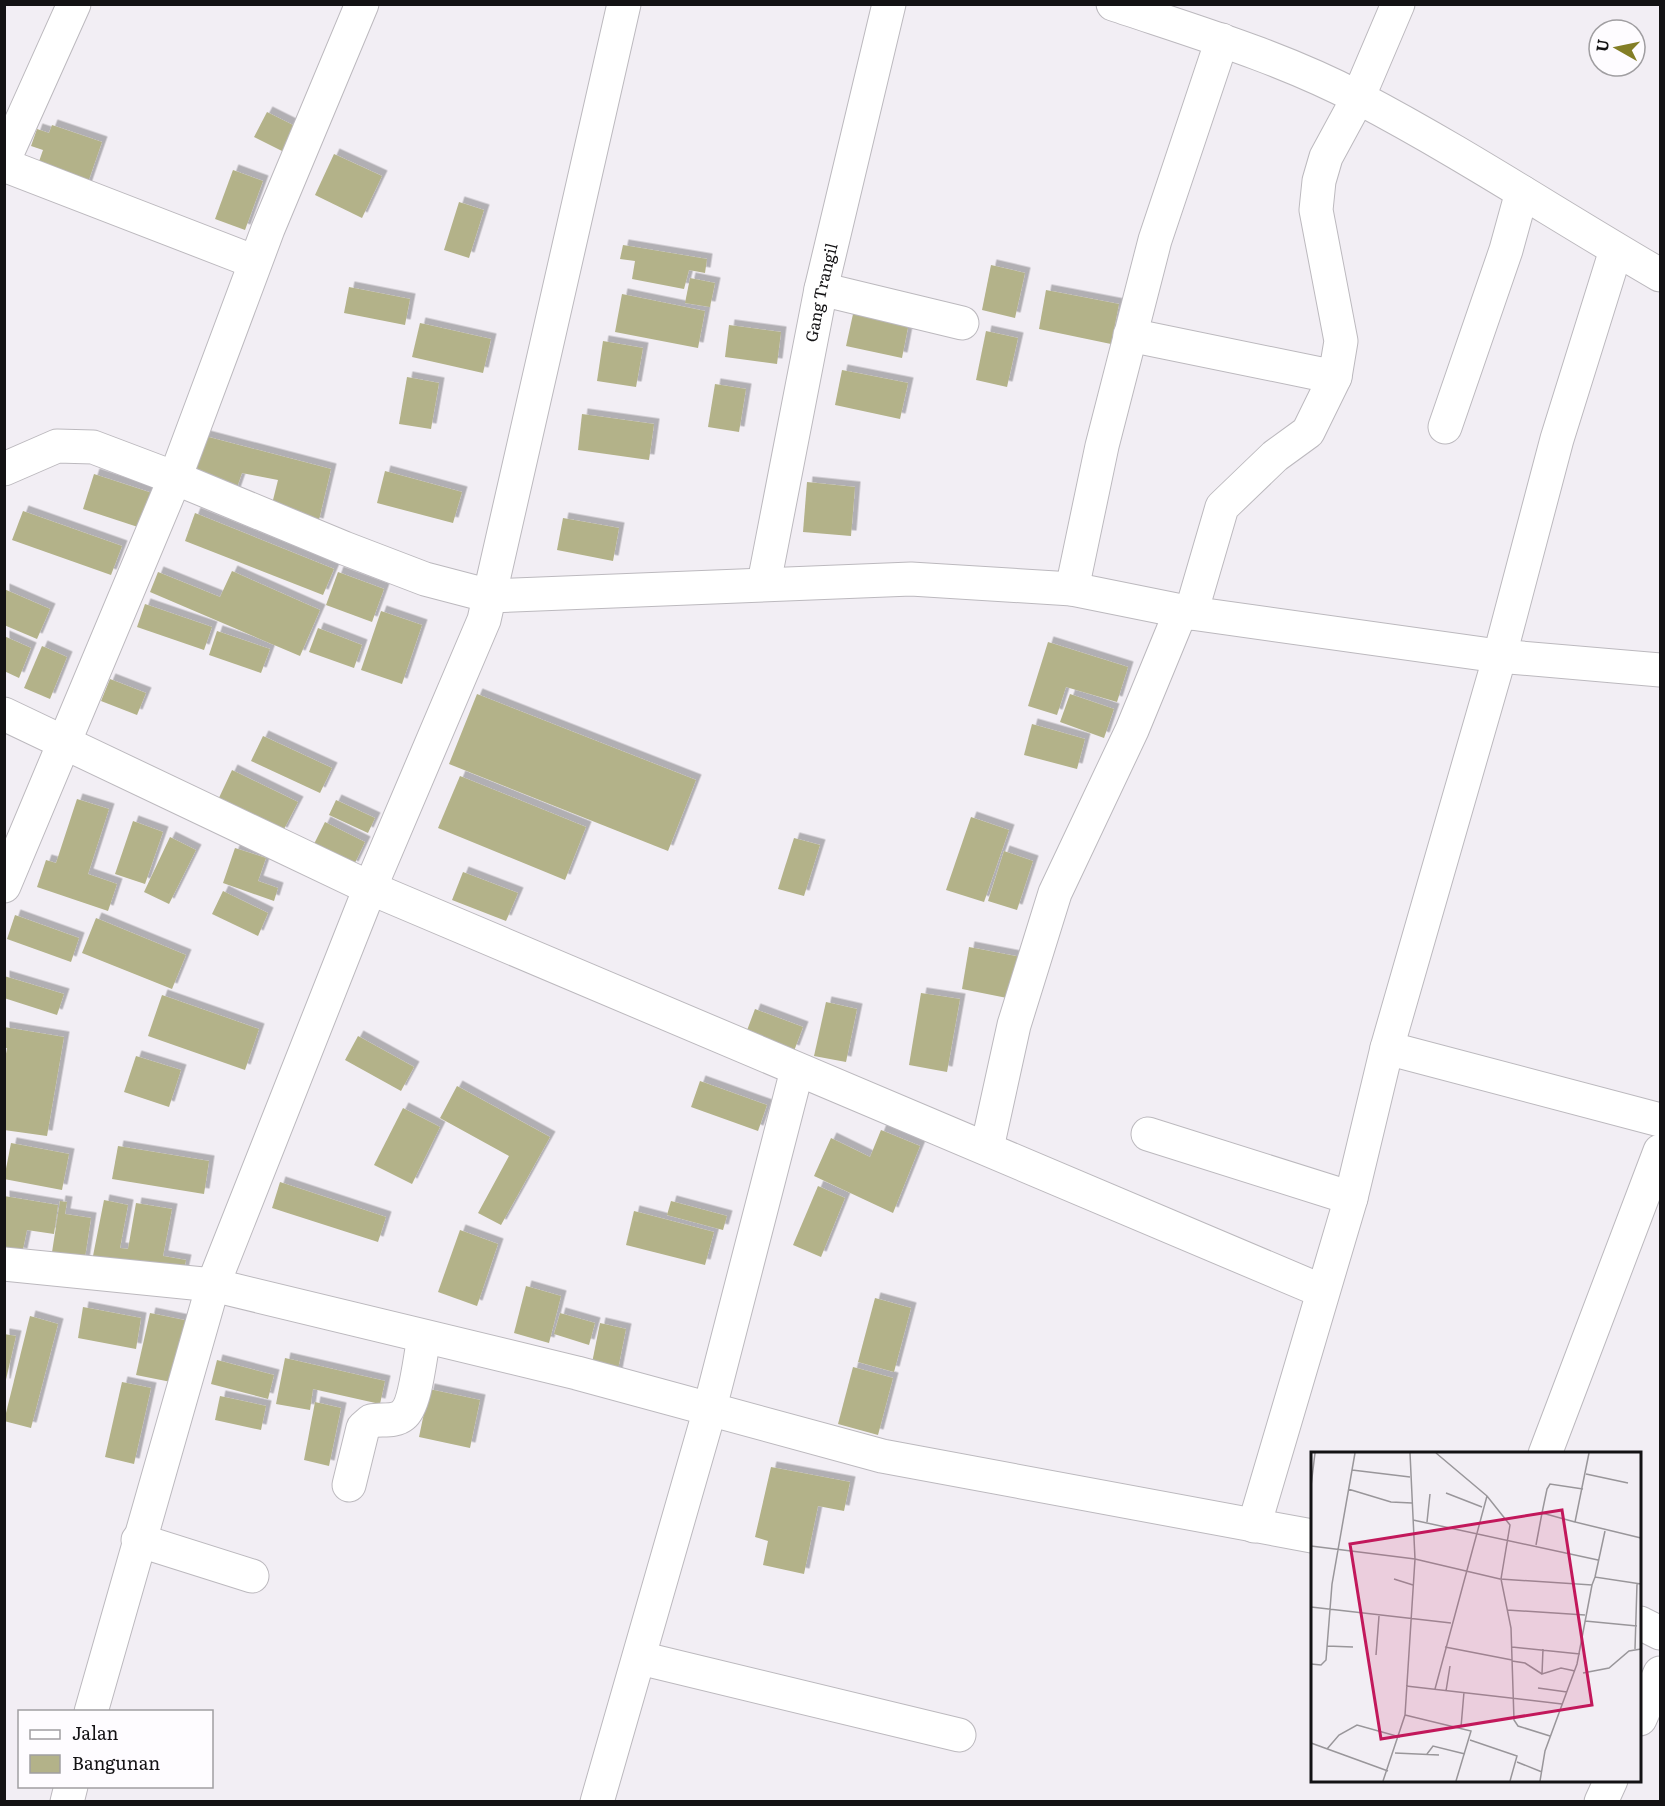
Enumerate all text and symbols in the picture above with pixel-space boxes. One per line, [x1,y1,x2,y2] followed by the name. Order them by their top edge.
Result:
[1587,18,1647,78] north arrow
[1588,37,1614,54] text: U
[798,240,843,344] street label: Gang Trangil
[1311,1452,1641,1782] inset map
[18,1710,213,1788] legend
[72,1719,119,1746] text: Jalan
[72,1749,160,1776] text: Bangunan

